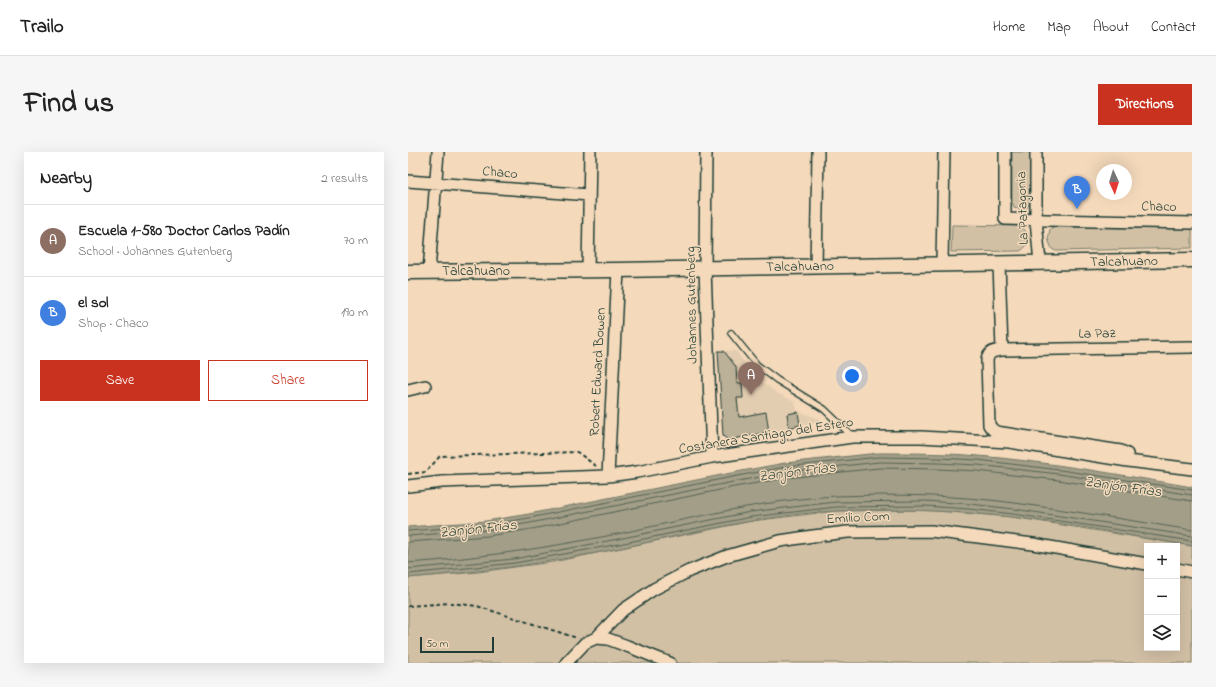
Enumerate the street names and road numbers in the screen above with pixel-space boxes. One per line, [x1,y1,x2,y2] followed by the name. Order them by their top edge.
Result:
[481,161,519,185] street label: Chaco
[1011,171,1036,245] street label: La Patagonia
[1141,196,1177,218] street label: Chaco
[680,246,705,364] street label: Johannes Gutenberg
[1090,251,1158,273] street label: Talcahuano
[766,256,834,278] street label: Talcahuano
[442,261,510,282] street label: Talcahuano
[584,307,612,437] street label: Robert Edward Bowen
[1078,323,1116,345] street label: La Paz
[677,412,855,461] street label: Costanera Santiago del Estero
[826,506,890,530] street label: Emilio Com

